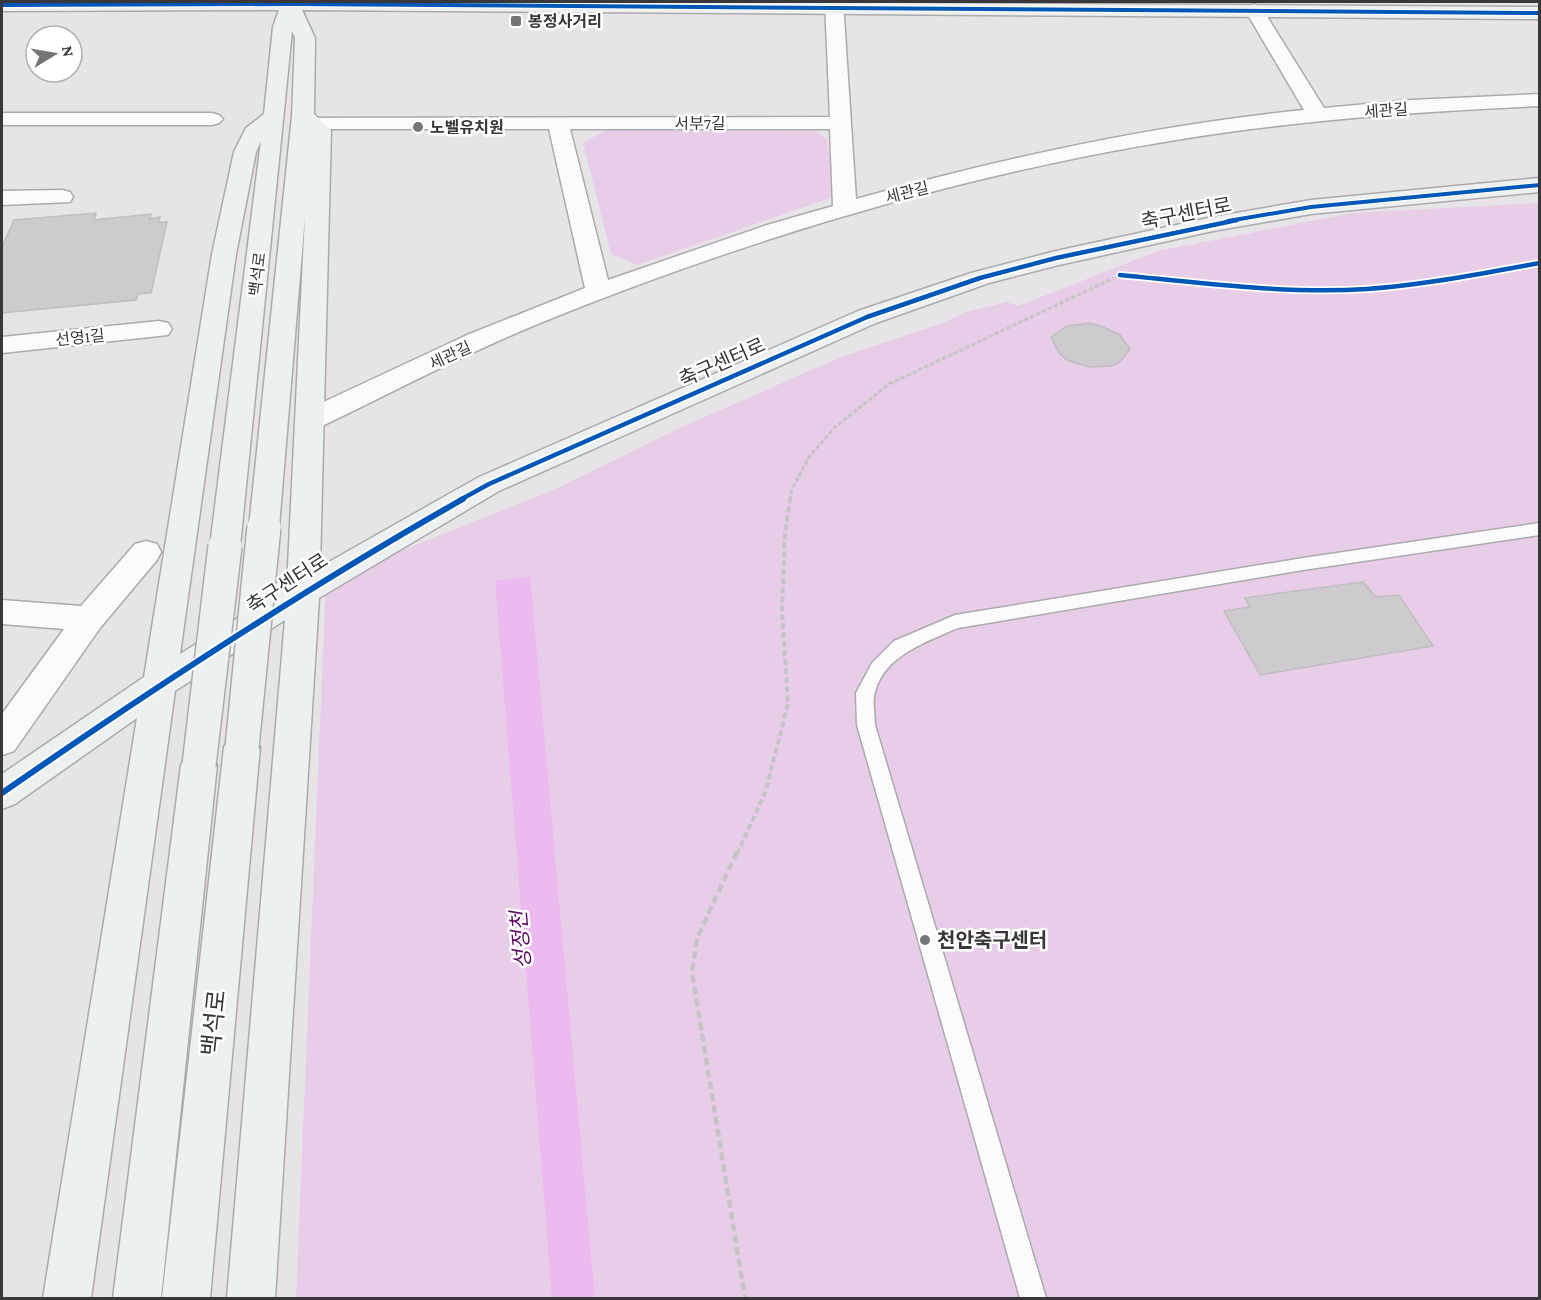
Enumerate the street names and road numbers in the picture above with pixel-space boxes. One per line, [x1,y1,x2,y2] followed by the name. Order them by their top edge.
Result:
[1363,100,1409,121] street label: 세관길
[674,115,726,132] street label: 서부7길
[884,179,931,206] street label: 세관길
[1139,193,1233,233] street label: 축구센터로
[246,251,269,297] street label: 백석로
[55,326,106,349] street label: 선영1길
[676,333,768,391] street label: 축구센터로
[427,338,474,372] street label: 세관길
[242,549,332,617] street label: 축구센터로
[197,989,230,1057] street label: 백석로

